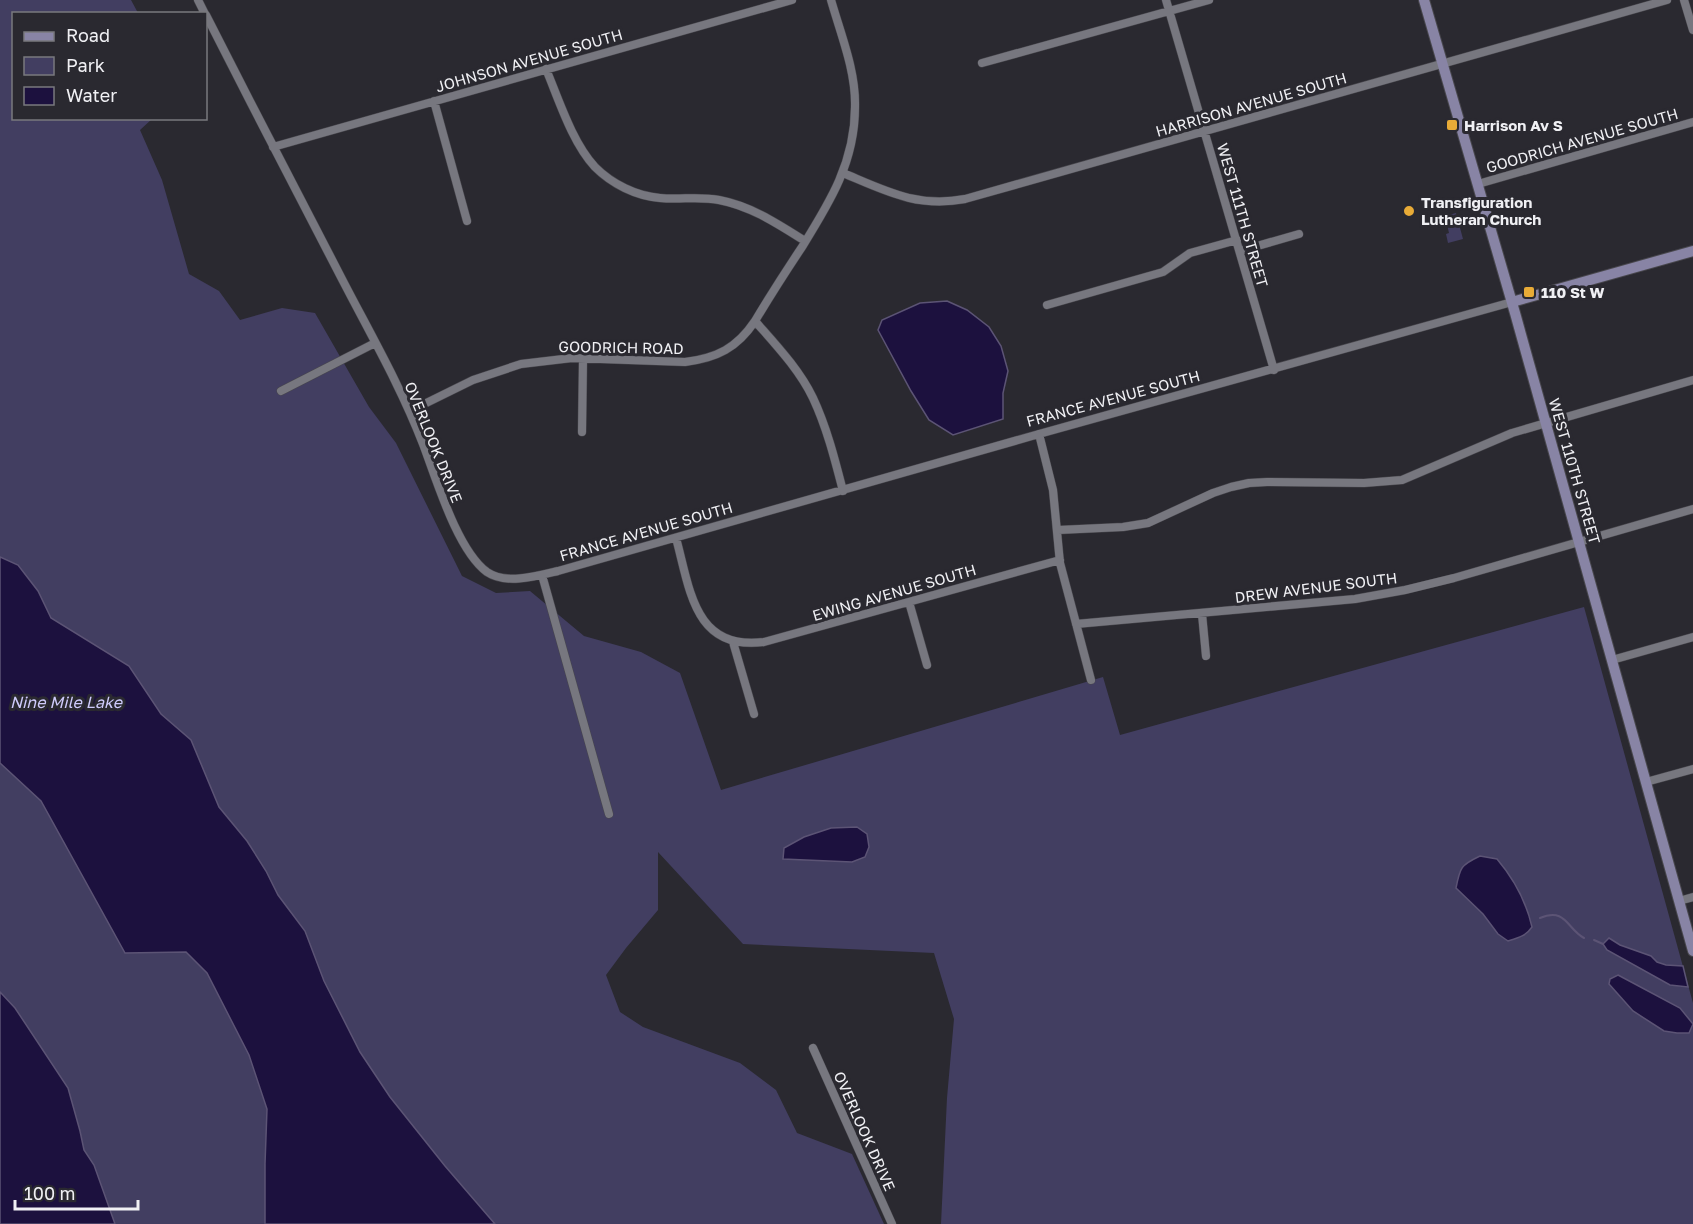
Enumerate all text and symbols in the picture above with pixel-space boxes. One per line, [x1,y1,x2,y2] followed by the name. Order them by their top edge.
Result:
[12,12,207,120] legend
[66,24,110,46] text: Road
[433,25,625,95] street label: JOHNSON AVENUE SOUTH
[66,54,105,76] text: Park
[1153,68,1349,140] street label: HARRISON AVENUE SOUTH
[66,84,117,106] text: Water
[1484,104,1680,176] street label: GOODRICH AVENUE SOUTH
[1464,116,1563,134] place label: Harrison Av S
[1445,118,1459,132] marker: Harrison Av S
[1214,141,1272,289] street label: WEST 111TH STREET
[1421,193,1541,228] place label: Transfiguration Lutheran Church
[1402,204,1416,218] marker: Transfiguration Lutheran Church
[1541,283,1605,301] place label: 110 St W
[1522,285,1536,299] marker: 110 St W
[558,337,684,357] street label: GOODRICH ROAD
[1024,366,1202,430] street label: FRANCE AVENUE SOUTH
[401,379,467,505] street label: OVERLOOK DRIVE
[1546,396,1604,546] street label: WEST 110TH STREET
[557,498,735,564] street label: FRANCE AVENUE SOUTH
[810,560,978,624] street label: EWING AVENUE SOUTH
[1234,568,1398,606] street label: DREW AVENUE SOUTH
[10,692,124,712] water label: Nine Mile Lake
[831,1068,899,1194] street label: OVERLOOK DRIVE
[15,1173,138,1211] scale bar
[24,1182,75,1204] text: 100 m

